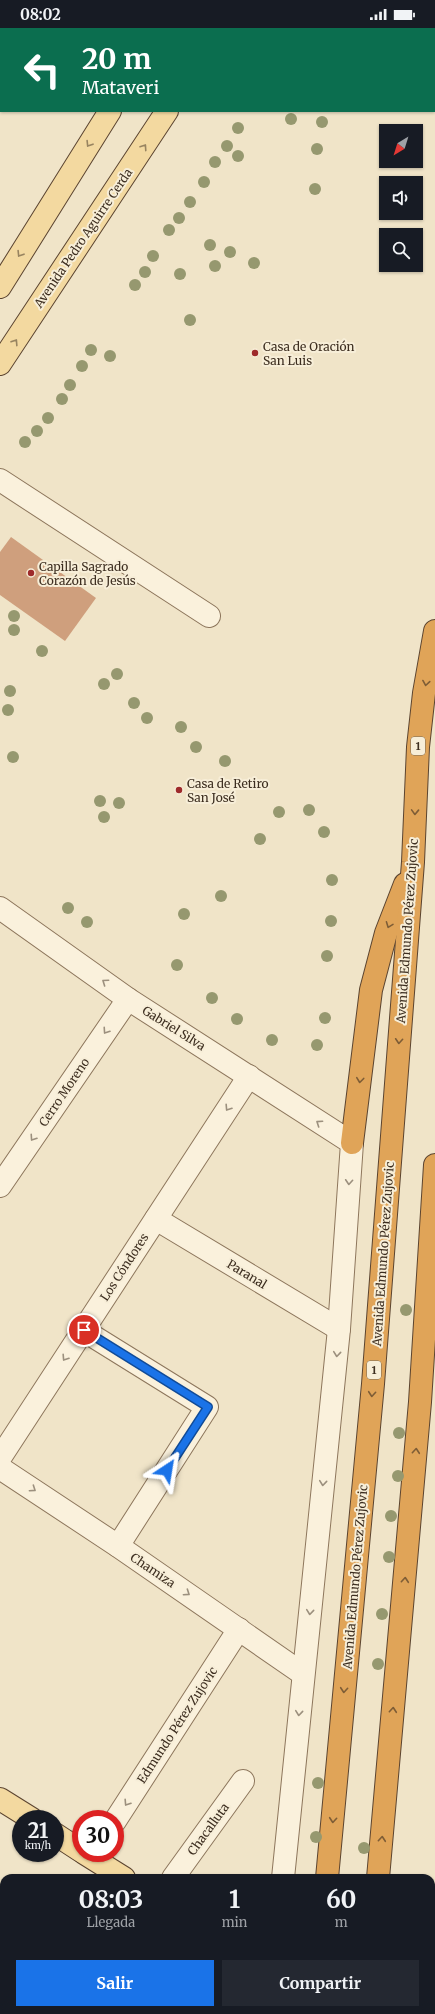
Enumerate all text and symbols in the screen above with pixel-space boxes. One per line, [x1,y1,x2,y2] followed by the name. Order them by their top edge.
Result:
[20,5,61,24] text: 08:02
[82,41,151,77] text: 20 m
[16,44,68,96] icon: left
[82,76,159,99] text: Mataveri
[379,124,423,168] north arrow
[379,124,423,272] map controls
[87,140,94,147] one-way arrow
[139,144,146,151] one-way arrow
[30,165,136,311] street label: Avenida Pedro Aguirre Cerda
[379,176,423,220] button: sound
[379,228,423,272] button: search
[18,250,25,257] one-way arrow
[10,339,17,346] one-way arrow
[263,339,354,368] place label: Casa de Oración San Luis
[250,348,260,358] marker: Casa de Oración San Luis
[39,559,136,588] place label: Capilla Sagrado Corazón de Jesús
[26,568,36,578] marker: Capilla Sagrado Corazón de Jesús
[422,680,431,686] one-way arrow
[411,737,425,755] road number: 1
[187,776,269,805] place label: Casa de Retiro San José
[174,785,184,795] marker: Casa de Retiro San José
[411,809,419,815] one-way arrow
[393,838,421,1025] street label: Avenida Edmundo Pérez Zujovic
[386,920,394,928] one-way arrow
[102,979,109,987] one-way arrow
[140,1003,209,1054] street label: Gabriel Silva
[103,1027,111,1034] one-way arrow
[395,1038,404,1044] one-way arrow
[36,1055,92,1129] street label: Cerro Moreno
[356,1077,365,1083] one-way arrow
[225,1104,232,1111] one-way arrow
[316,1121,323,1128] one-way arrow
[30,1134,38,1141] one-way arrow
[369,1161,397,1348] street label: Avenida Edmundo Pérez Zujovic
[345,1179,354,1185] one-way arrow
[97,1230,151,1304] street label: Los Cóndores
[224,1256,270,1292] street label: Paranal
[67,1313,101,1347] pin
[73,1319,95,1341] icon: arrive
[332,1351,341,1357] one-way arrow
[62,1354,70,1361] one-way arrow
[367,1361,381,1379] road number: 1
[367,1391,376,1397] one-way arrow
[411,1448,420,1454] one-way arrow
[146,1449,188,1491] position arrow
[319,1480,328,1486] one-way arrow
[339,1484,371,1671] street label: Avenida Edmundo Pérez Zujovic
[28,1485,35,1492] one-way arrow
[128,1549,179,1591] street label: Chamiza
[400,1577,409,1583] one-way arrow
[183,1588,190,1596] one-way arrow
[305,1609,314,1615] one-way arrow
[134,1664,220,1786] street label: Edmundo Pérez Zujovic
[340,1687,349,1694] one-way arrow
[389,1707,398,1713] one-way arrow
[295,1710,304,1716] one-way arrow
[124,1799,131,1806] one-way arrow
[184,1800,232,1858] street label: Chacalluta
[72,1810,124,1862] speed limit sign: 30
[328,1817,337,1823] one-way arrow
[28,1818,48,1843] text: 21
[377,1836,386,1842] one-way arrow
[25,1839,51,1852] text: km/h
[79,1884,143,1915] text: 08:03
[229,1884,240,1915] text: 1
[326,1884,356,1915] text: 60
[86,1914,135,1931] text: Llegada
[222,1914,247,1931] text: min
[335,1914,348,1931] text: m
[16,1960,214,2006] button: Salir
[222,1960,419,2006] button: Compartir

